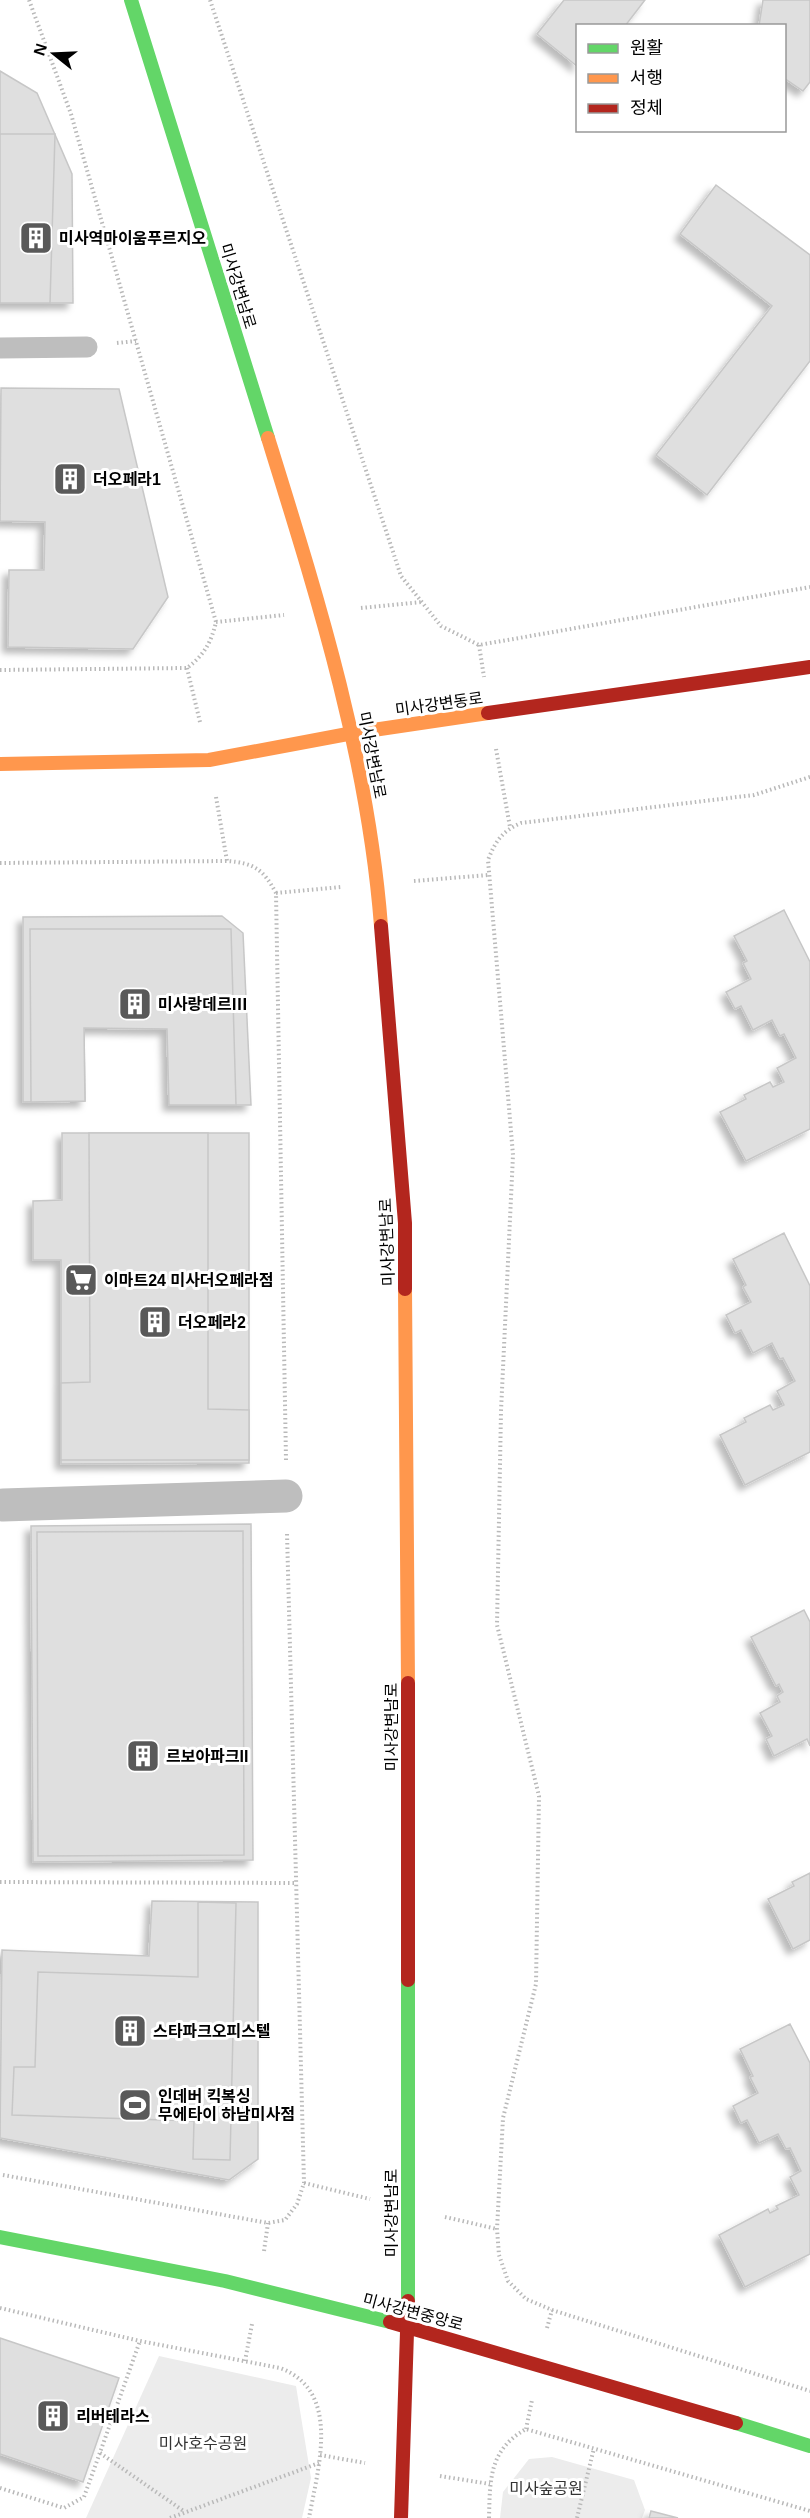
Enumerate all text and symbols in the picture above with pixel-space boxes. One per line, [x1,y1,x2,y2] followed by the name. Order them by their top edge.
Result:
[24,24,84,84] north arrow
[576,24,786,132] legend
[630,38,663,58] text: 원활
[30,41,50,58] text: N
[630,68,663,88] text: 서행
[630,98,663,118] text: 정체
[18,220,54,256] building icon: 미사역마이움푸르지오
[59,230,206,247] place label: 미사역마이움푸르지오
[217,241,259,331] street label: 미사강변남로
[52,461,88,497] building icon: 더오페라1
[93,471,161,488] place label: 더오페라1
[394,689,484,719] street label: 미사강변동로
[355,710,389,800] street label: 미사강변남로
[117,986,153,1022] building icon: 미사랑데르Ⅲ
[158,996,248,1013] place label: 미사랑데르Ⅲ
[377,1197,397,1286] street label: 미사강변남로
[63,1262,99,1298] supermarket icon: 이마트24 미사더오페라점
[104,1272,273,1289] place label: 이마트24 미사더오페라점
[137,1304,173,1340] building icon: 더오페라2
[178,1314,246,1331] place label: 더오페라2
[383,1683,400,1771] street label: 미사강변남로
[125,1738,161,1774] building icon: 르보아파크II
[166,1748,249,1765] place label: 르보아파크II
[112,2013,148,2049] building icon: 스타파크오피스텔
[153,2023,271,2040] place label: 스타파크오피스텔
[117,2087,153,2123] sports icon: 인데버 킥복싱 무에타이 하남미사점
[158,2088,295,2123] place label: 인데버 킥복싱 무에타이 하남미사점
[383,2169,400,2257] street label: 미사강변남로
[361,2290,465,2334] street label: 미사강변중앙로
[35,2398,71,2434] building icon: 리버테라스
[76,2408,150,2425] place label: 리버테라스
[159,2435,247,2452] park label: 미사호수공원
[509,2480,583,2497] park label: 미사숲공원

